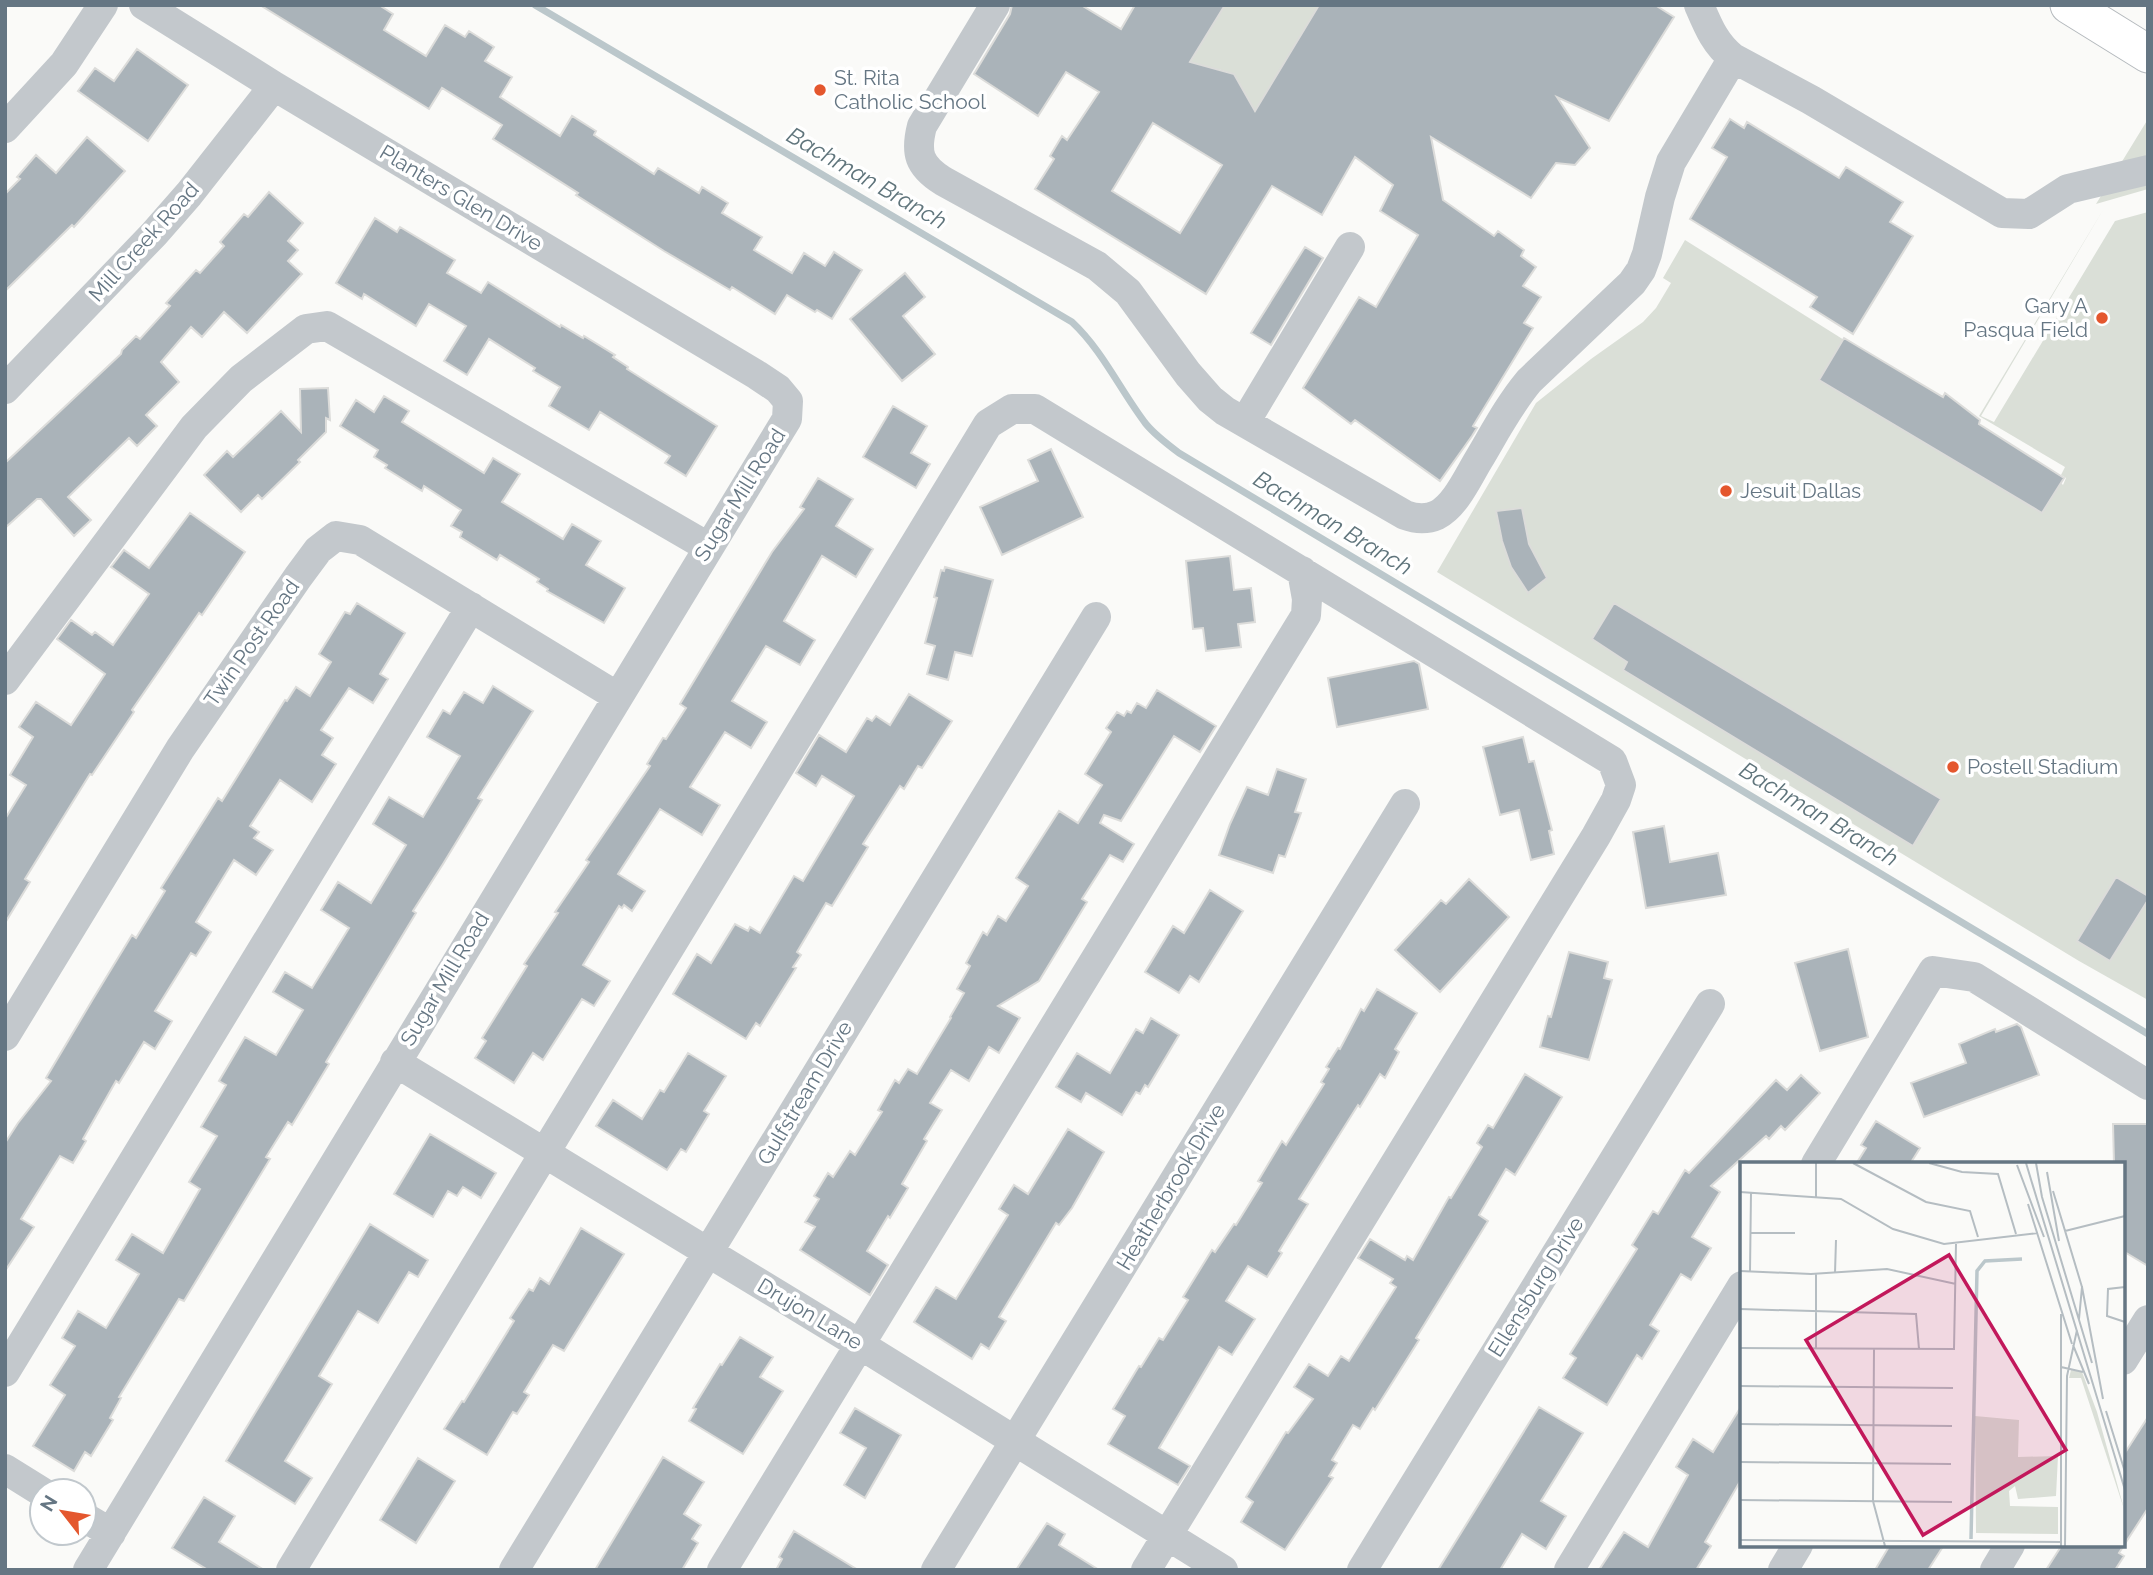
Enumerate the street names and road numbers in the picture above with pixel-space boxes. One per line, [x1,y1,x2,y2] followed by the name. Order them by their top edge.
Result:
[375,139,547,256] street label: Planters Glen Drive
[83,177,204,307] street label: Mill Creek Road
[689,424,790,566] street label: Sugar Mill Road
[199,575,304,711] street label: Twin Post Road
[395,907,494,1050] street label: Sugar Mill Road
[752,1016,857,1169] street label: Gulfstream Drive
[1111,1099,1230,1274] street label: Heatherbrook Drive
[1483,1212,1589,1361] street label: Ellensburg Drive
[753,1272,867,1355] street label: Drujon Lane

